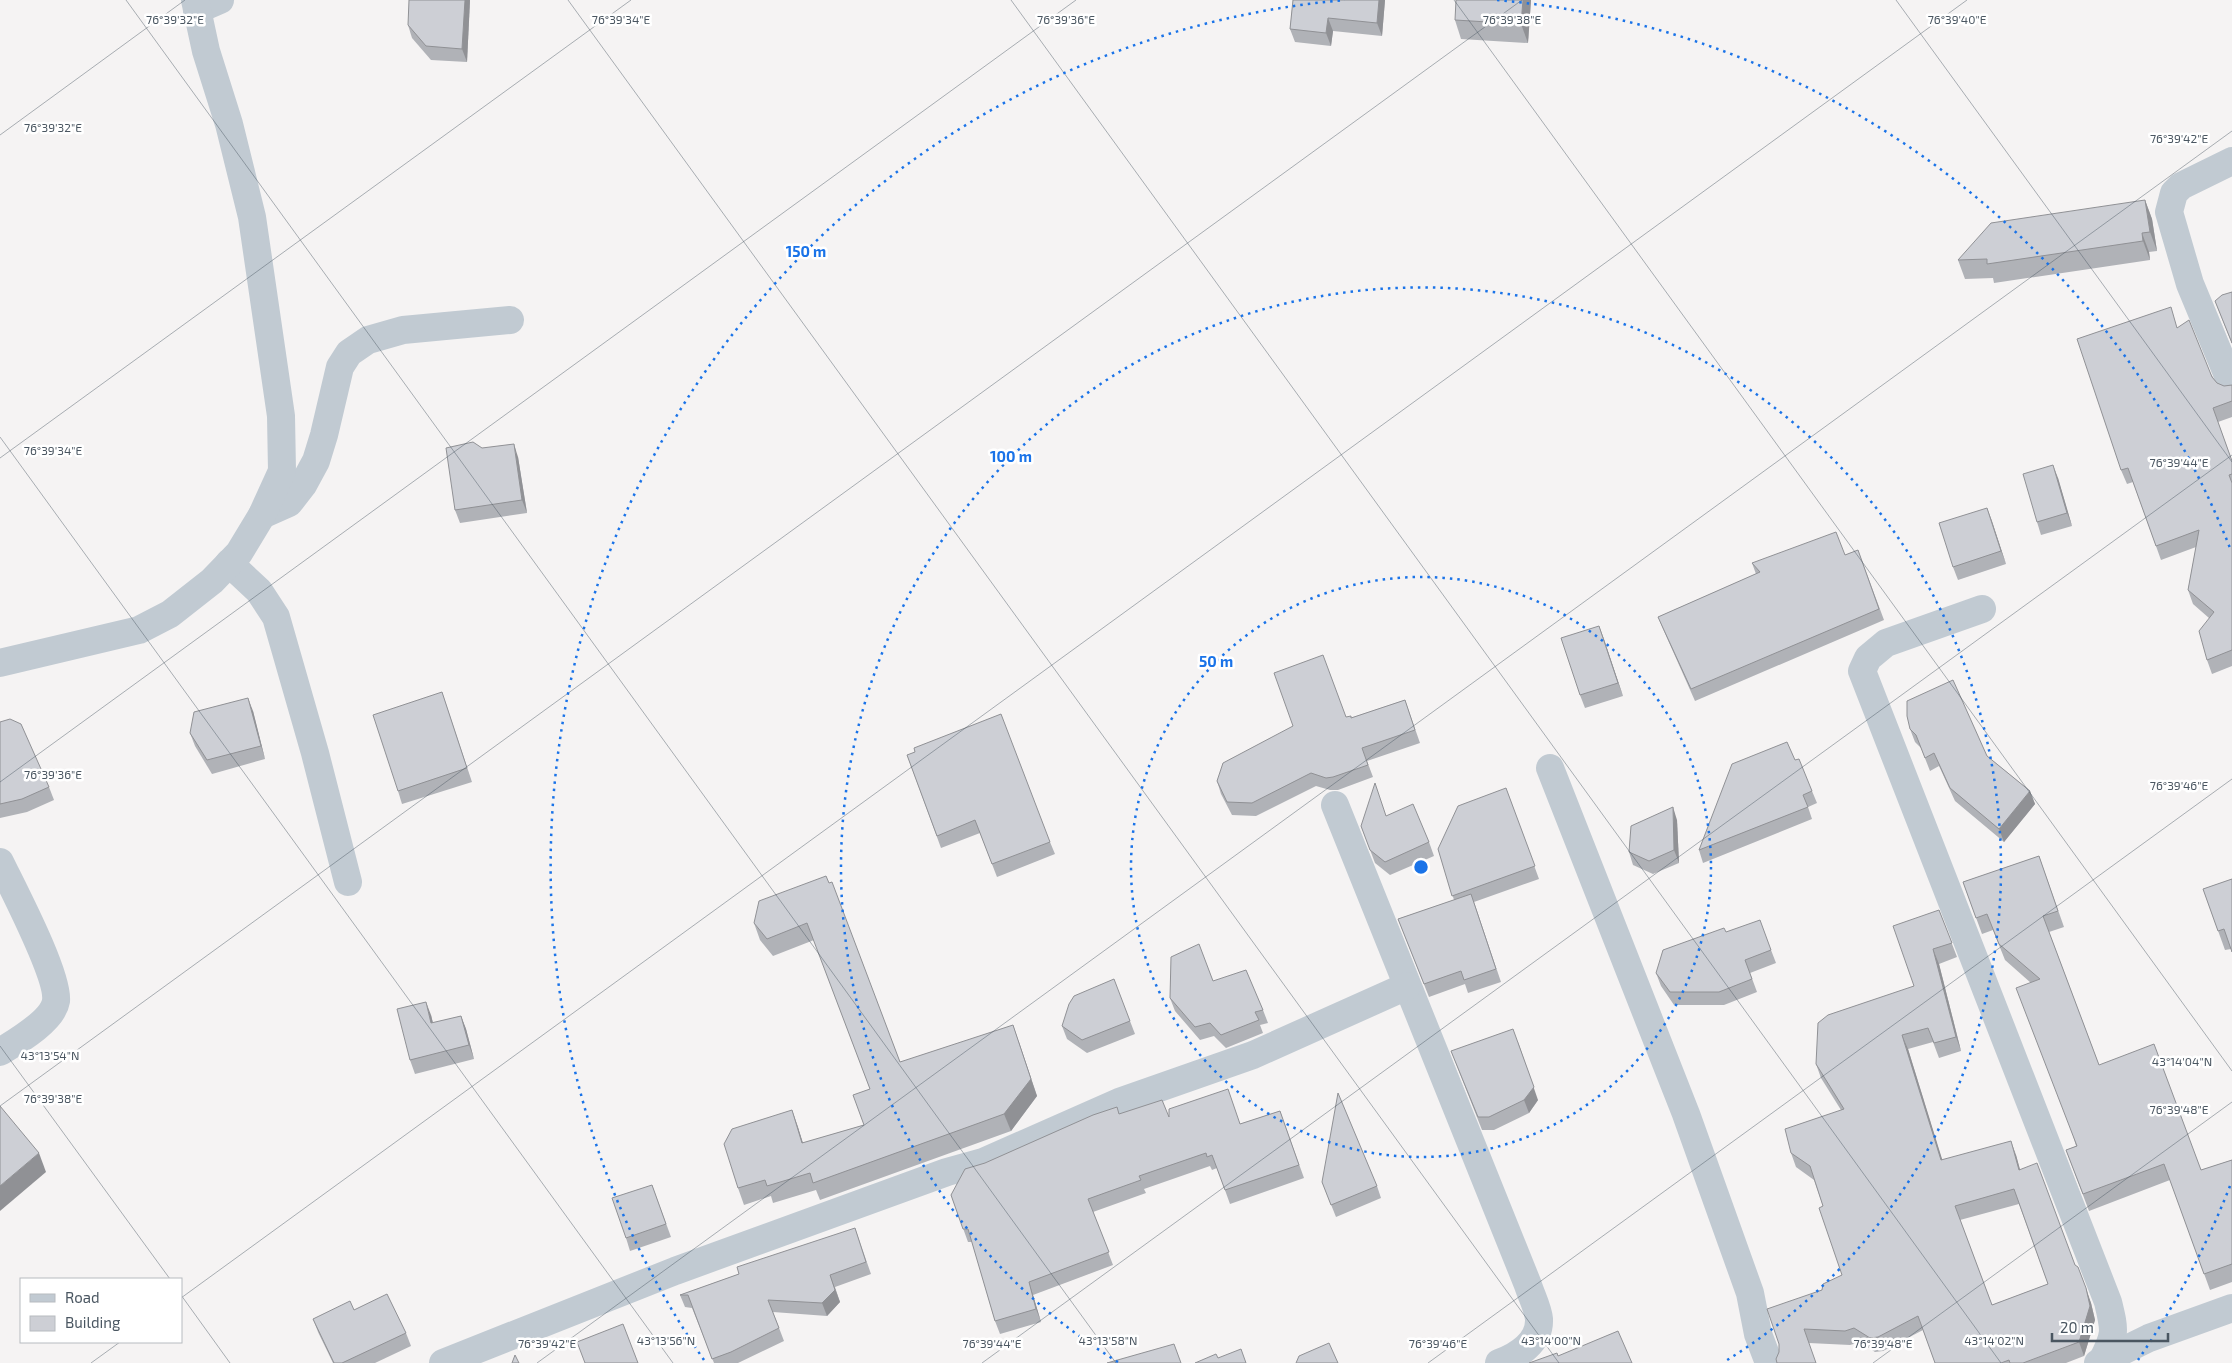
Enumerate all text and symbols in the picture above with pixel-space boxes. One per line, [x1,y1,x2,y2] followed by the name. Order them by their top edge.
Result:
[146,12,204,26] text: 76°39'32"E
[592,12,650,26] text: 76°39'34"E
[1037,12,1095,26] text: 76°39'36"E
[1483,12,1541,26] text: 76°39'38"E
[1928,12,1987,26] text: 76°39'40"E
[24,120,82,134] text: 76°39'32"E
[2150,131,2208,145] text: 76°39'42"E
[786,242,826,260] text: 150 m
[24,443,82,457] text: 76°39'34"E
[990,447,1032,465] text: 100 m
[2150,455,2209,469] text: 76°39'44"E
[1199,652,1233,670] text: 50 m
[24,767,82,781] text: 76°39'36"E
[2150,778,2208,792] text: 76°39'46"E
[1412,858,1430,876] centre of rings
[21,1048,79,1062] text: 43°13'54"N
[2152,1054,2212,1068] text: 43°14'04"N
[24,1091,82,1105] text: 76°39'38"E
[2150,1102,2209,1116] text: 76°39'48"E
[20,1278,182,1343] legend
[65,1288,100,1306] text: Road
[2052,1310,2168,1342] scale bar
[65,1313,121,1331] text: Building
[2060,1318,2094,1336] text: 20 m
[637,1333,695,1347] text: 43°13'56"N
[1079,1333,1137,1347] text: 43°13'58"N
[1521,1333,1581,1347] text: 43°14'00"N
[1964,1333,2024,1347] text: 43°14'02"N
[518,1336,576,1350] text: 76°39'42"E
[963,1336,1022,1350] text: 76°39'44"E
[1409,1336,1467,1350] text: 76°39'46"E
[1854,1336,1913,1350] text: 76°39'48"E

